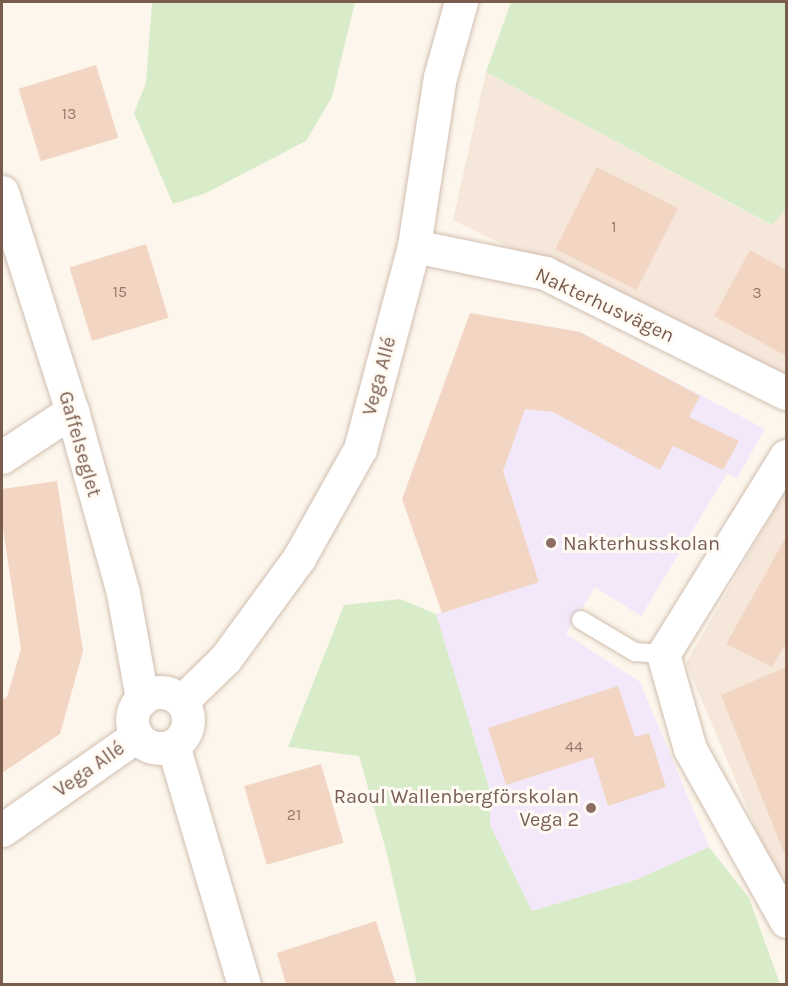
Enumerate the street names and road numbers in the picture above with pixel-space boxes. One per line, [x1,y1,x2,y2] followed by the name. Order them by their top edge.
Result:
[532,262,678,348] street label: Nakterhusvägen
[357,334,401,418] street label: Vega Allé
[53,388,107,500] street label: Gaffelseglet
[49,736,129,802] street label: Vega Allé

